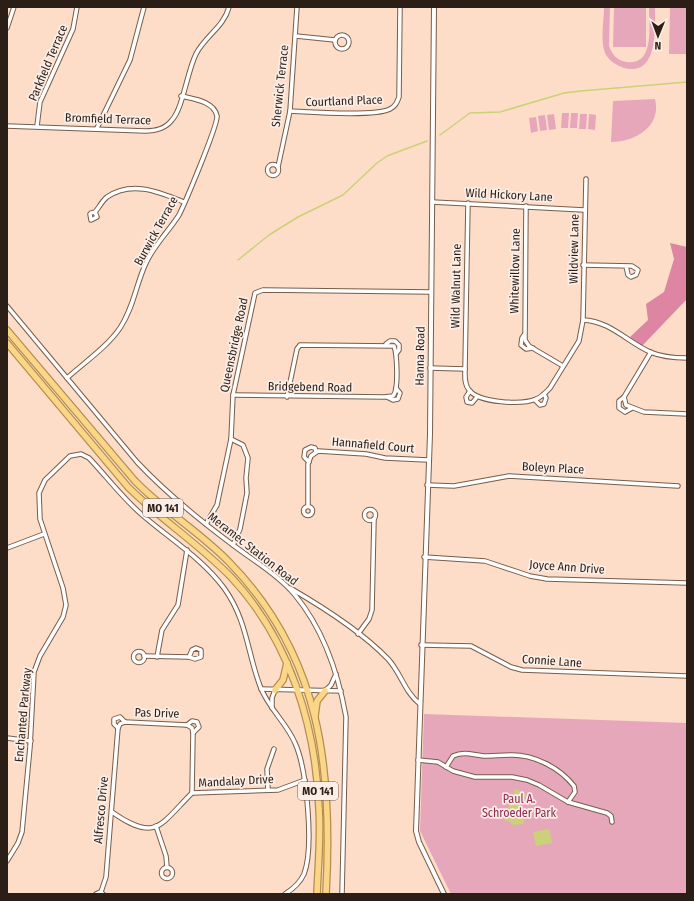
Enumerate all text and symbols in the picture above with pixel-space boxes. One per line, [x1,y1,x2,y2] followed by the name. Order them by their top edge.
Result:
[638,16,678,56] north arrow
[26,23,70,103] street label: Parkfield Terrace
[654,39,661,52] text: N
[269,44,291,128] street label: Sherwick Terrace
[305,93,383,109] street label: Courtland Place
[65,111,151,127] street label: Bromfield Terrace
[465,186,553,204] street label: Wild Hickory Lane
[131,194,181,268] street label: Burwick Terrace
[566,214,582,284] street label: Wildview Lane
[507,228,523,314] street label: Whitewillow Lane
[448,243,464,328] street label: Wild Walnut Lane
[217,296,251,394] street label: Queensbridge Road
[412,326,428,386] street label: Hanna Road
[268,379,352,395] street label: Bridgebend Road
[331,434,415,456] street label: Hannafield Court
[522,459,585,477] street label: Boleyn Place
[143,499,183,517] road number: MO 141
[205,510,301,588] street label: Meramec Station Road
[529,557,605,577] street label: Joyce Ann Drive
[522,652,582,670] street label: Connie Lane
[12,667,34,763] street label: Enchanted Parkway
[134,705,180,721] street label: Pas Drive
[198,772,274,790] street label: Mandalay Drive
[91,776,111,844] street label: Alfresco Drive
[298,782,338,800] road number: MO 141
[482,792,556,820] park label: Paul A. Schroeder Park

